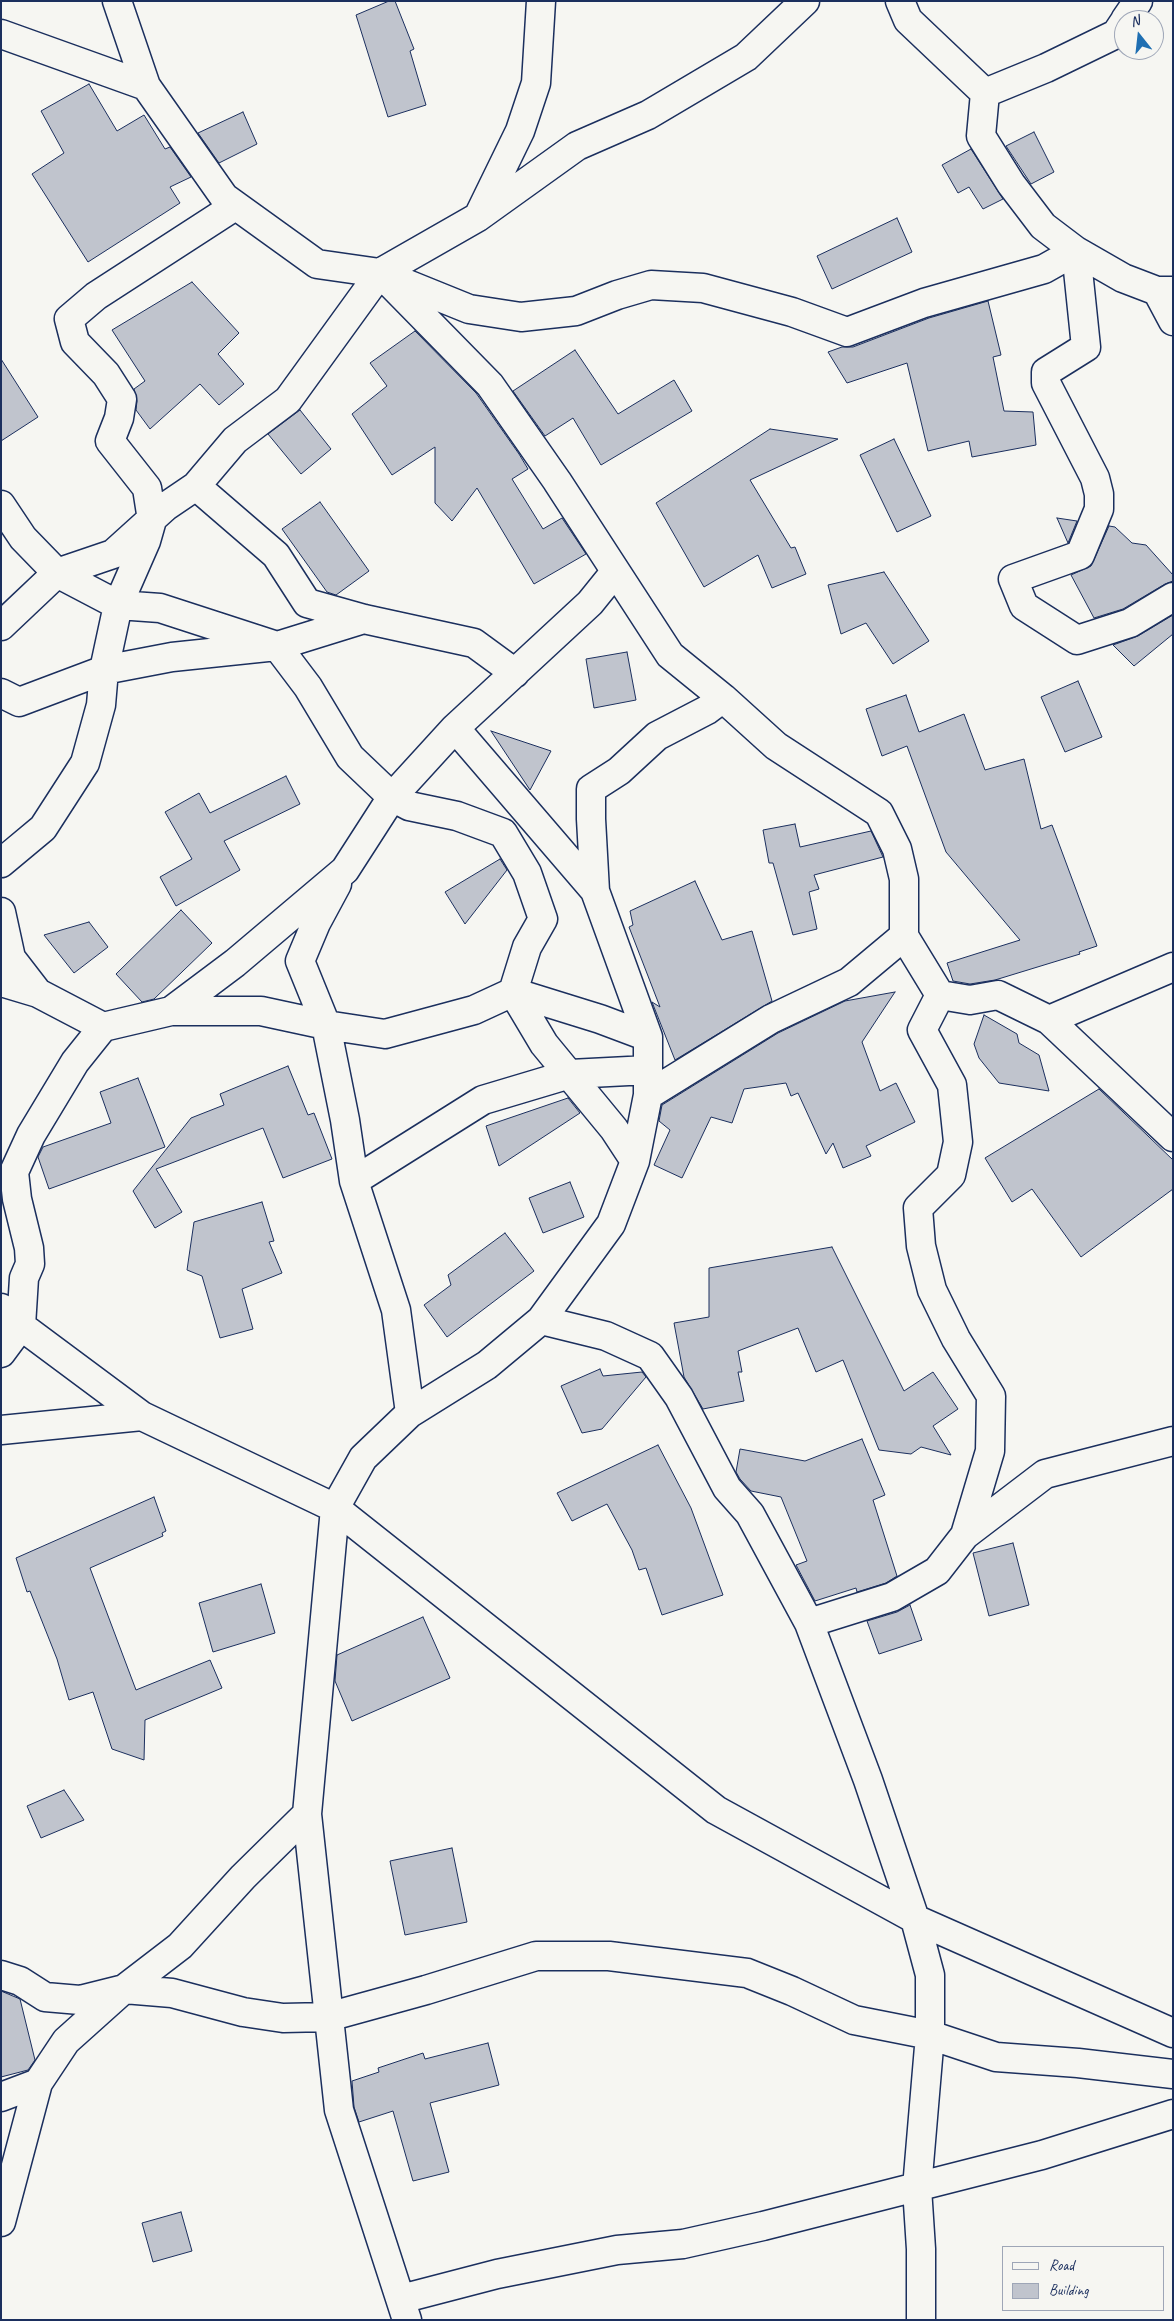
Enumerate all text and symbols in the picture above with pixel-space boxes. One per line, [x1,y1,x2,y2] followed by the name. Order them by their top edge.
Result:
[1114,10,1164,60] north arrow
[1128,12,1142,30] text: N
[1002,2246,1164,2311] legend
[1049,2256,1074,2275] text: Road
[1049,2281,1088,2300] text: Building

